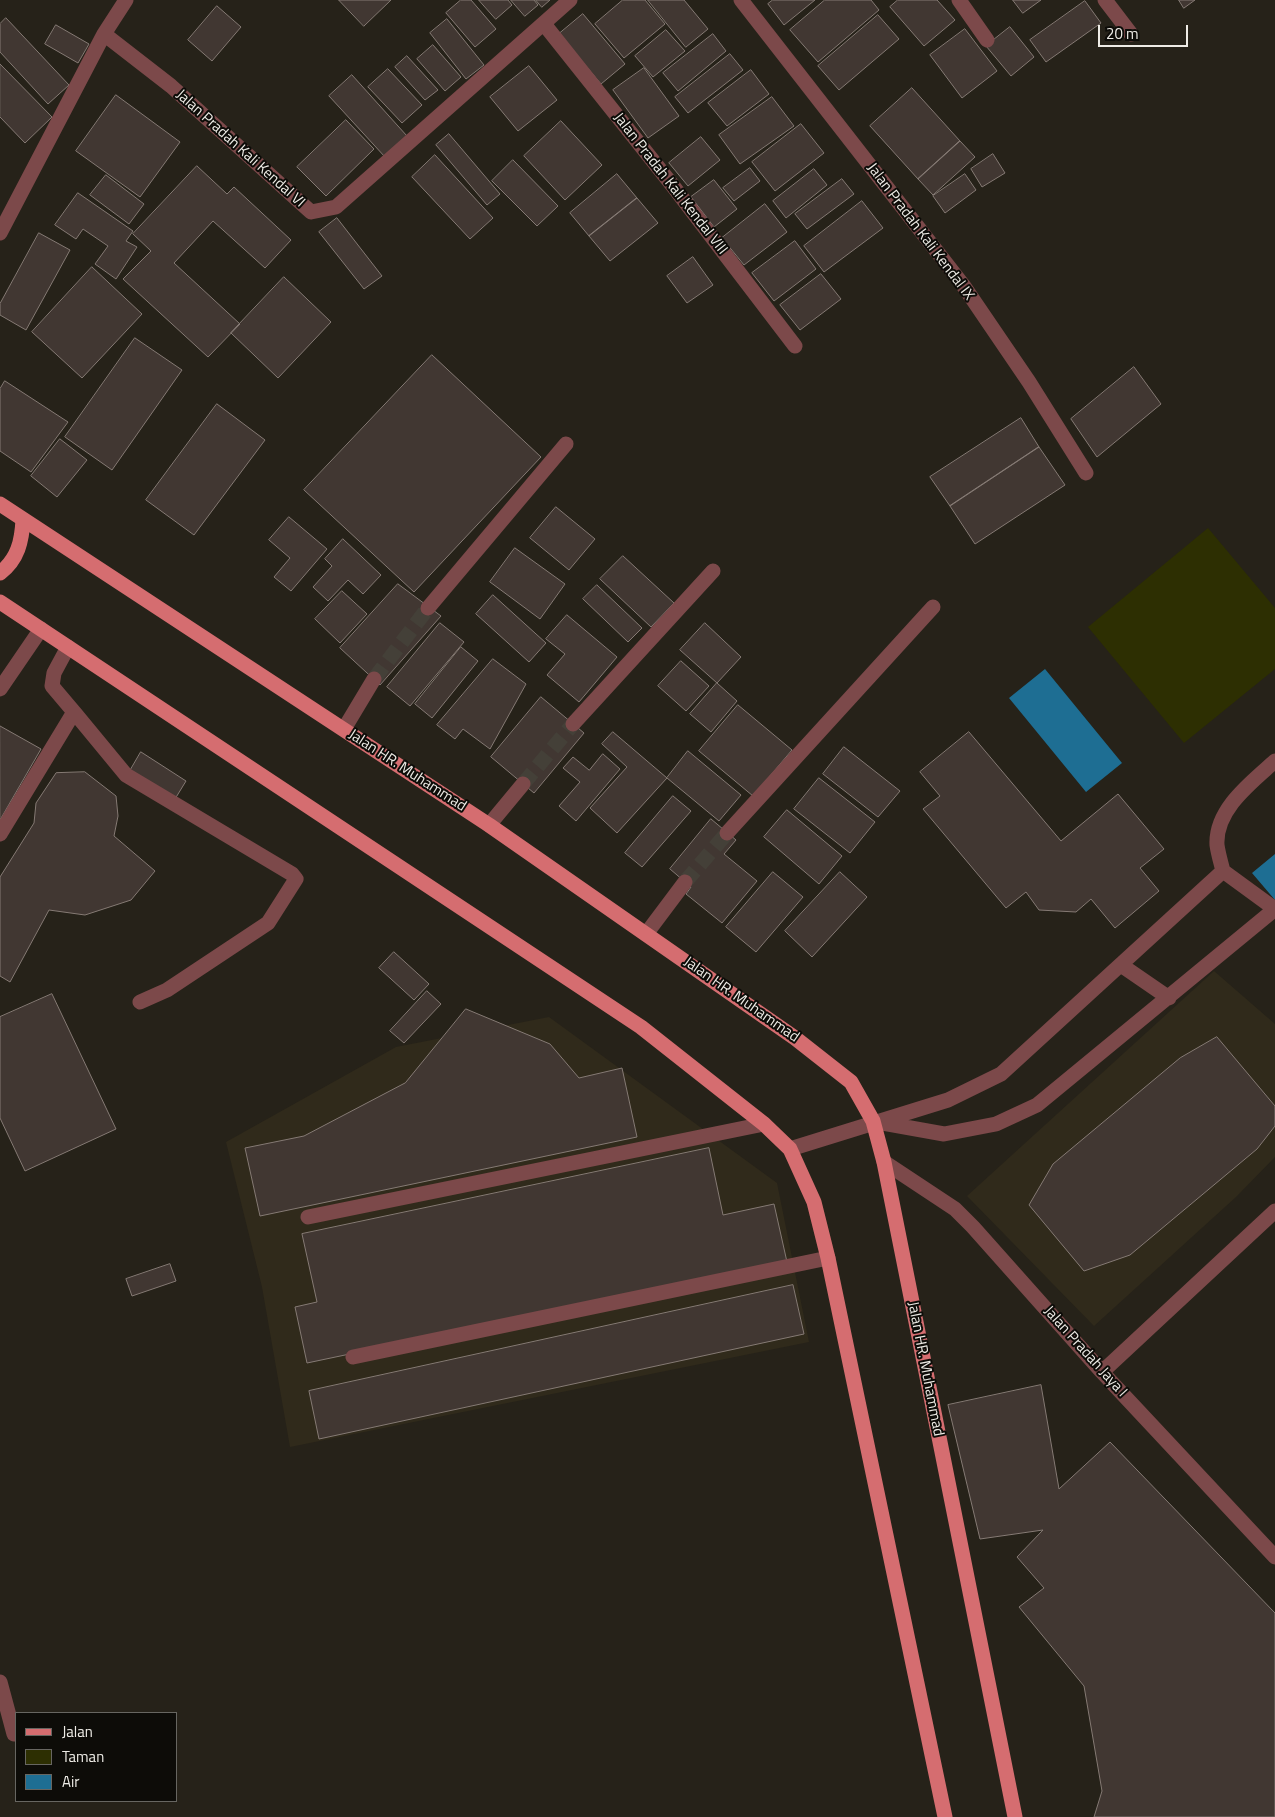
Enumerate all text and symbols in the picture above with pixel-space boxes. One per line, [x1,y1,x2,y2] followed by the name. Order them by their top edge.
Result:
[1100,15,1190,47] scale bar
[1106,22,1139,45] text: 20 m
[172,86,308,212] street label: Jalan Pradah Kali Kendal VI
[609,110,731,258] street label: Jalan Pradah Kali Kendal VIII
[863,160,977,304] street label: Jalan Pradah Kali Kendal IX
[345,726,469,816] street label: Jalan HR. Muhammad
[680,953,802,1047] street label: Jalan HR. Muhammad
[903,1300,947,1438] street label: Jalan HR. Muhammad
[1040,1303,1130,1401] street label: Jalan Pradah Jaya I
[15,1712,178,1802] legend
[62,1720,93,1743] text: Jalan
[62,1745,104,1768] text: Taman
[62,1770,79,1793] text: Air

